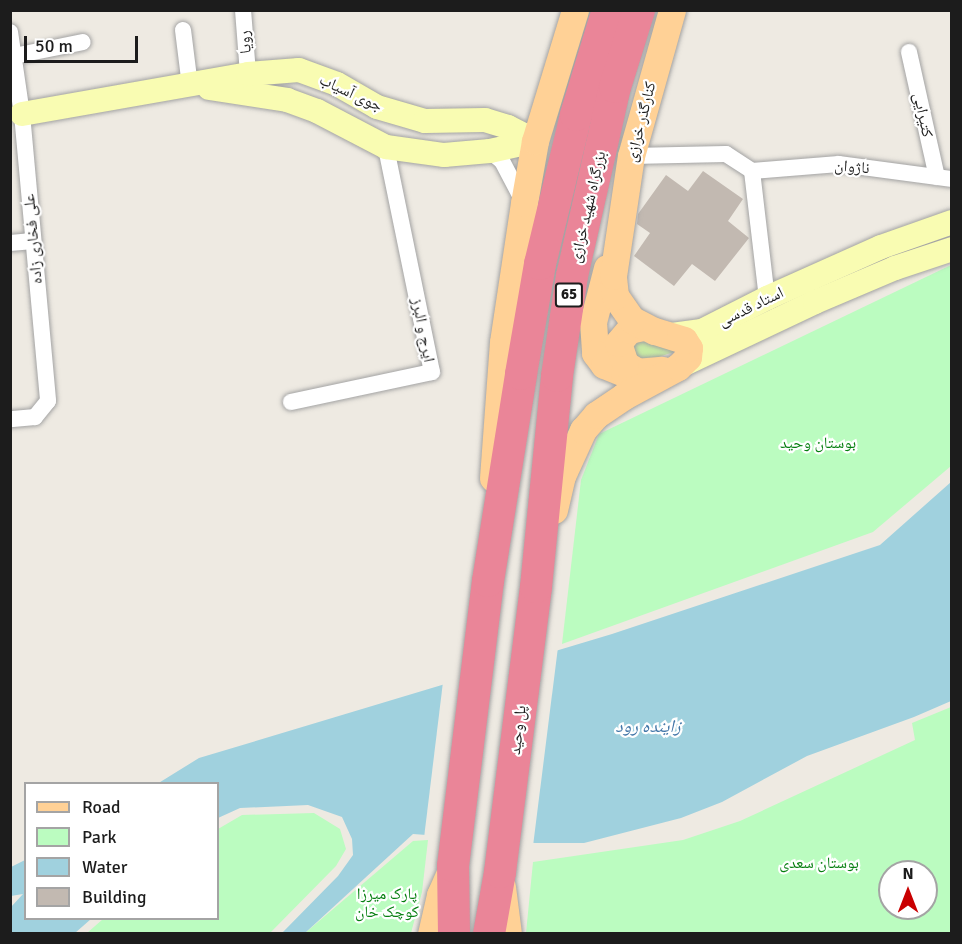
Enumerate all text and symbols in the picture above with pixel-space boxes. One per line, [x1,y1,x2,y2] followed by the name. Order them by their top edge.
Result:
[27,24,141,62] scale bar
[234,30,256,54] street label: رویا
[35,35,73,57] text: 50 m
[316,70,386,116] street label: جوی آسیاب
[622,80,660,164] street label: کنارگذر خرازی
[909,91,937,139] street label: کتیرایی
[566,149,610,265] street label: بزرگراه شهید خرازی
[834,156,870,178] street label: ناژوان
[19,193,47,285] street label: علی فخاری زاده
[554,283,584,307] road number: 65
[715,283,787,331] street label: استاد قدسی
[407,296,439,364] street label: ایرج و البرز
[780,433,856,453] park label: بوستان وحید
[505,704,531,756] street label: پل وحید
[615,715,681,737] water label: زاینده رود
[24,782,219,920] legend
[82,796,121,818] text: Road
[82,826,117,848] text: Park
[779,853,859,873] park label: بوستان سعدی
[82,856,127,878] text: Water
[878,860,938,920] north arrow
[902,864,914,884] text: N
[355,884,419,922] park label: پارک میرزا کوچک خان
[82,886,146,908] text: Building

